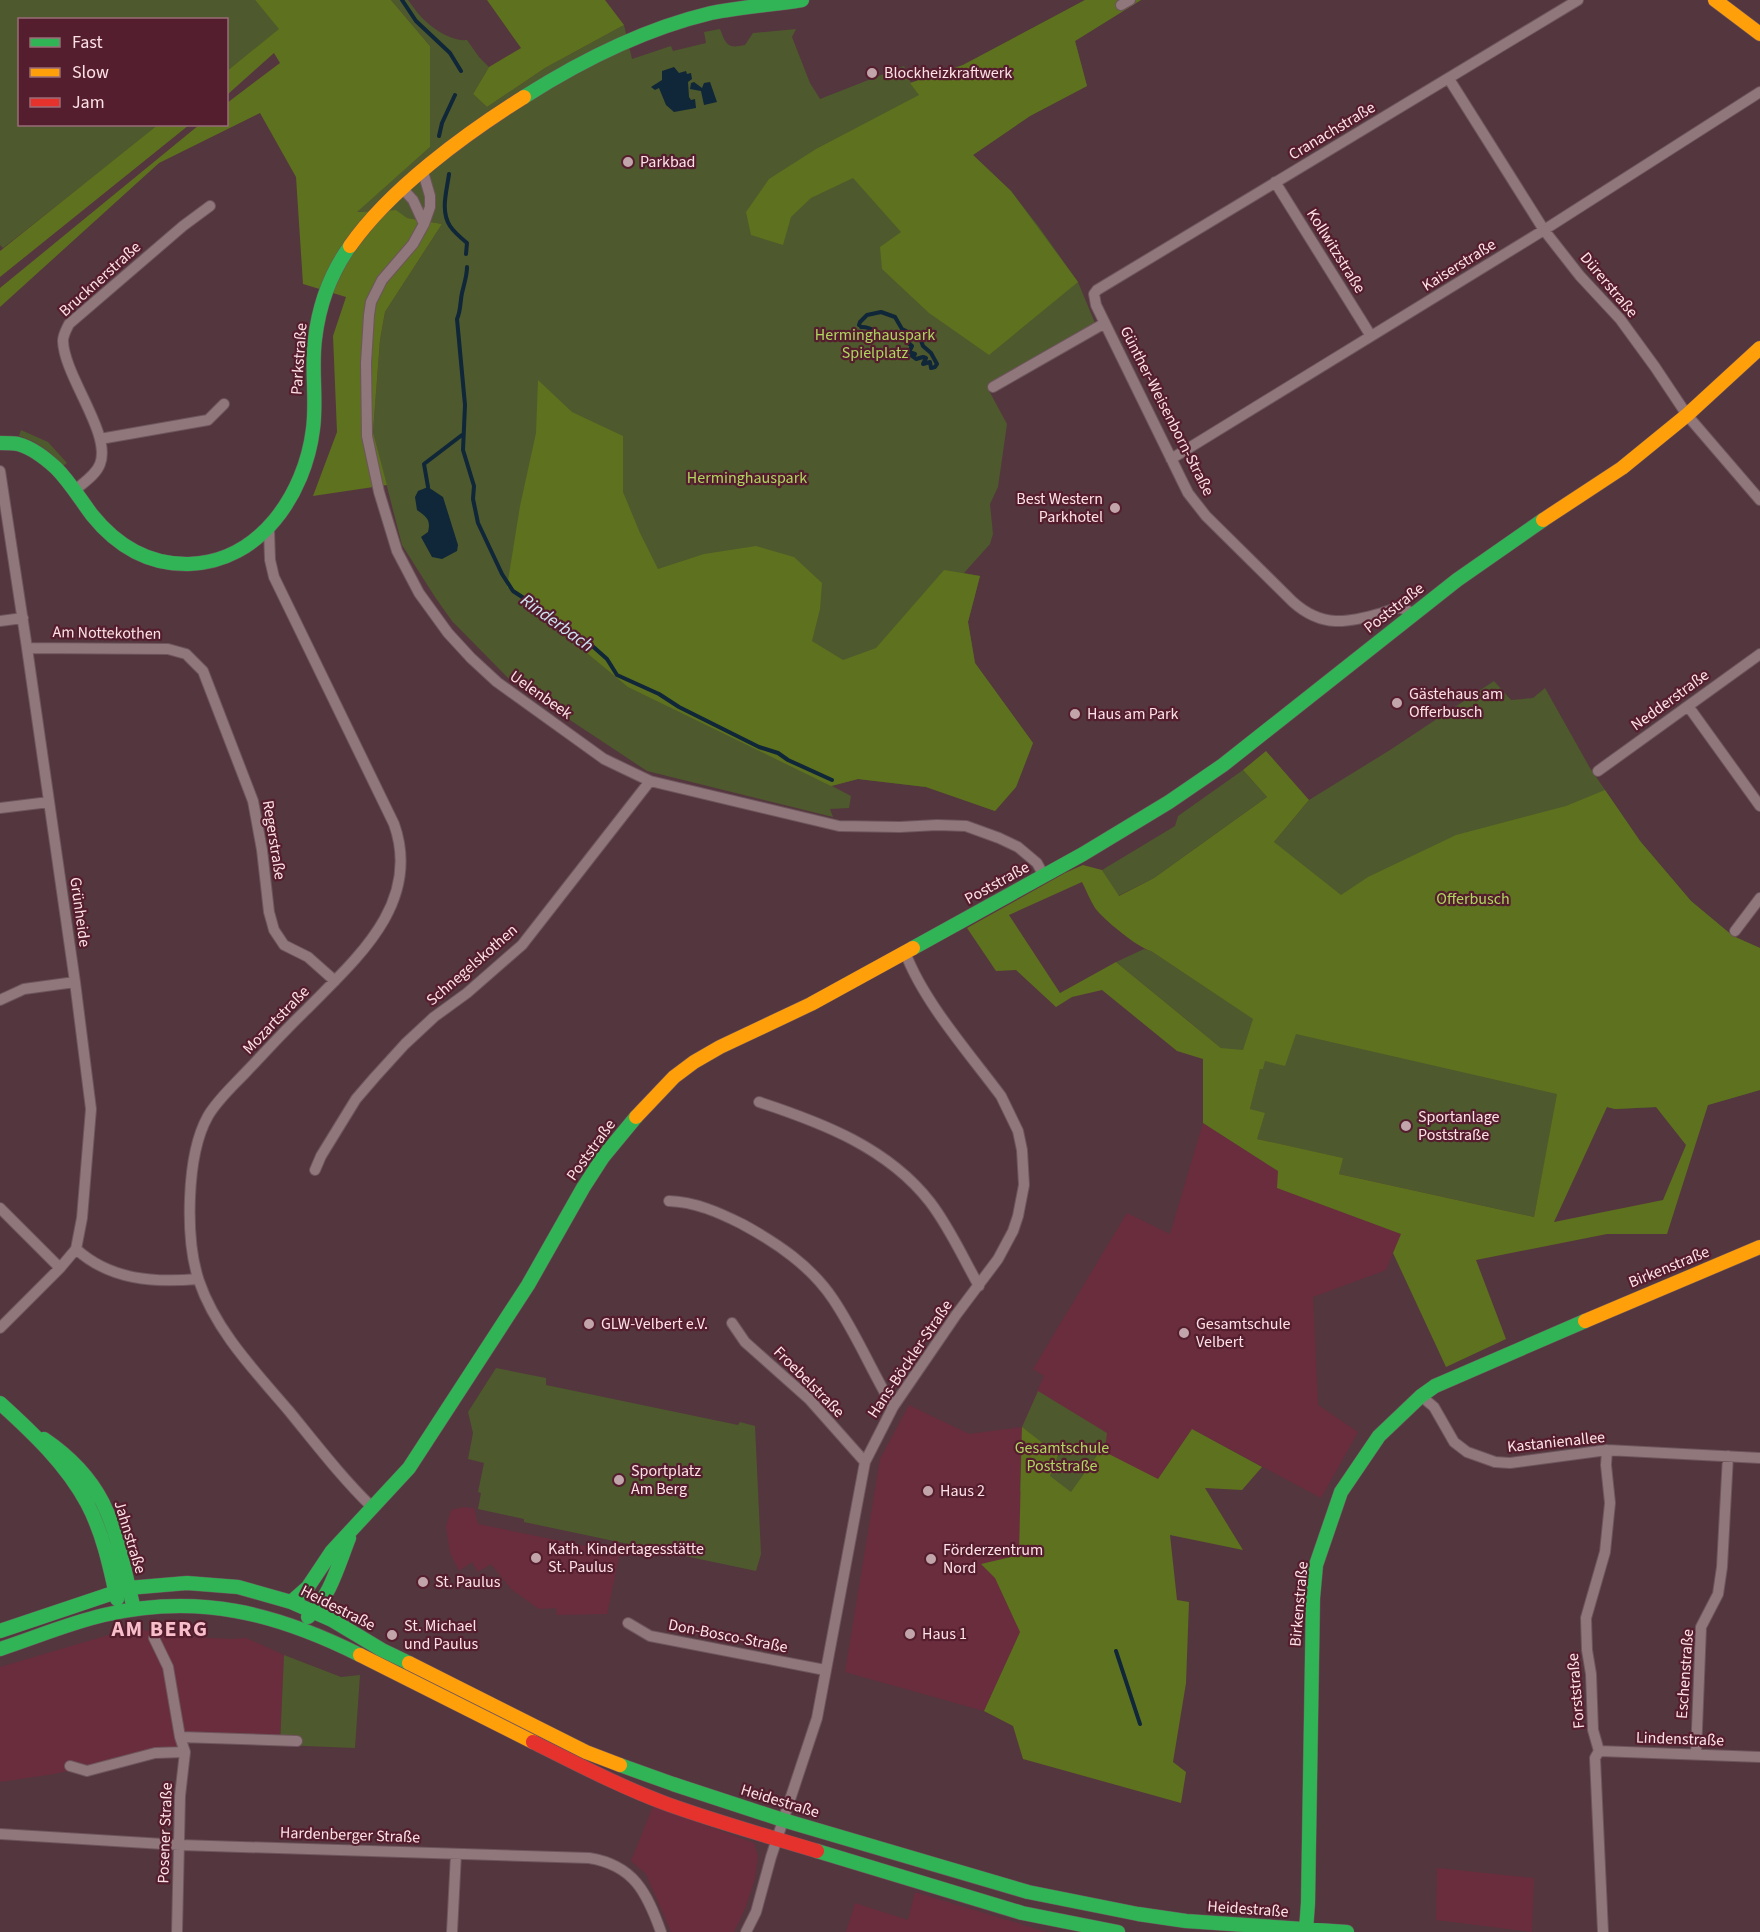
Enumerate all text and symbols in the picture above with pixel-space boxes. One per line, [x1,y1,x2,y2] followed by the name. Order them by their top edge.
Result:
[18,18,228,126] legend
[72,30,103,55] text: Fast
[72,60,109,85] text: Slow
[884,62,1012,84] place label: Blockheizkraftwerk
[865,66,879,80] marker: Blockheizkraftwerk
[72,90,105,115] text: Jam
[1285,96,1379,166] street label: Cranachstraße
[640,151,695,173] place label: Parkbad
[621,155,635,169] marker: Parkbad
[1301,205,1371,298] street label: Kollwitzstraße
[1418,233,1500,296] street label: Kaiserstraße
[54,236,146,322] street label: Brucknerstraße
[1575,247,1643,323] street label: Dürerstraße
[286,322,312,396] street label: Parkstraße
[1115,322,1219,500] street label: Günther-Weisenborn-Straße
[815,324,935,364] park label: Herminghauspark Spielplatz
[687,467,807,489] park label: Herminghauspark
[1016,488,1103,528] place label: Best Western Parkhotel
[1108,501,1122,515] marker: Best Western Parkhotel
[1359,577,1429,639] street label: Poststraße
[515,588,599,658] water label: Rinderbach
[52,621,162,645] street label: Am Nottekothen
[1626,664,1714,736] street label: Nedderstraße
[505,665,577,725] street label: Uelenbeek
[1409,683,1503,723] place label: Gästehaus am Offerbusch
[1390,696,1404,710] marker: Gästehaus am Offerbusch
[1087,703,1179,725] place label: Haus am Park
[1068,707,1082,721] marker: Haus am Park
[257,799,291,881] street label: Regerstraße
[961,856,1033,910] street label: Poststraße
[64,876,96,948] street label: Grünheide
[1436,888,1510,910] park label: Offerbusch
[422,919,522,1011] street label: Schnegelskothen
[238,981,314,1059] street label: Mozartstraße
[1418,1106,1500,1146] place label: Sportanlage Poststraße
[561,1115,621,1185] street label: Poststraße
[1399,1119,1413,1133] marker: Sportanlage Poststraße
[1625,1241,1713,1293] street label: Birkenstraße
[862,1295,958,1422] street label: Hans-Böckler-Straße
[601,1313,708,1335] place label: GLW-Velbert e.V.
[1196,1313,1291,1353] place label: Gesamtschule Velbert
[582,1317,596,1331] marker: GLW-Velbert e.V.
[1177,1326,1191,1340] marker: Gesamtschule Velbert
[768,1341,850,1423] street label: Froebelstraße
[1506,1426,1606,1458] street label: Kastanienallee
[1015,1437,1109,1477] park label: Gesamtschule Poststraße
[631,1460,701,1500] place label: Sportplatz Am Berg
[612,1473,626,1487] marker: Sportplatz Am Berg
[940,1480,985,1502] place label: Haus 2
[921,1484,935,1498] marker: Haus 2
[108,1498,152,1576] street label: Jahnstraße
[548,1538,704,1578] place label: Kath. Kindertagesstätte St. Paulus
[943,1539,1043,1579] place label: Förderzentrum Nord
[529,1551,543,1565] marker: Kath. Kindertagesstätte St. Paulus
[924,1552,938,1566] marker: Förderzentrum Nord
[1284,1560,1314,1647] street label: Birkenstraße
[435,1571,501,1593] place label: St. Paulus
[416,1575,430,1589] marker: St. Paulus
[297,1580,379,1636] street label: Heidestraße
[110,1613,209,1645] district label: AM BERG
[666,1614,790,1658] street label: Don-Bosco-Straße
[404,1615,478,1655] place label: St. Michael und Paulus
[922,1623,967,1645] place label: Haus 1
[903,1627,917,1641] marker: Haus 1
[385,1628,399,1642] marker: St. Michael und Paulus
[1671,1628,1699,1720] street label: Eschenstraße
[1562,1652,1590,1730] street label: Forststraße
[1636,1726,1725,1752] street label: Lindenstraße
[738,1779,822,1823] street label: Heidestraße
[152,1782,178,1884] street label: Posener Straße
[280,1822,420,1848] street label: Hardenberger Straße
[1207,1895,1289,1923] street label: Heidestraße

